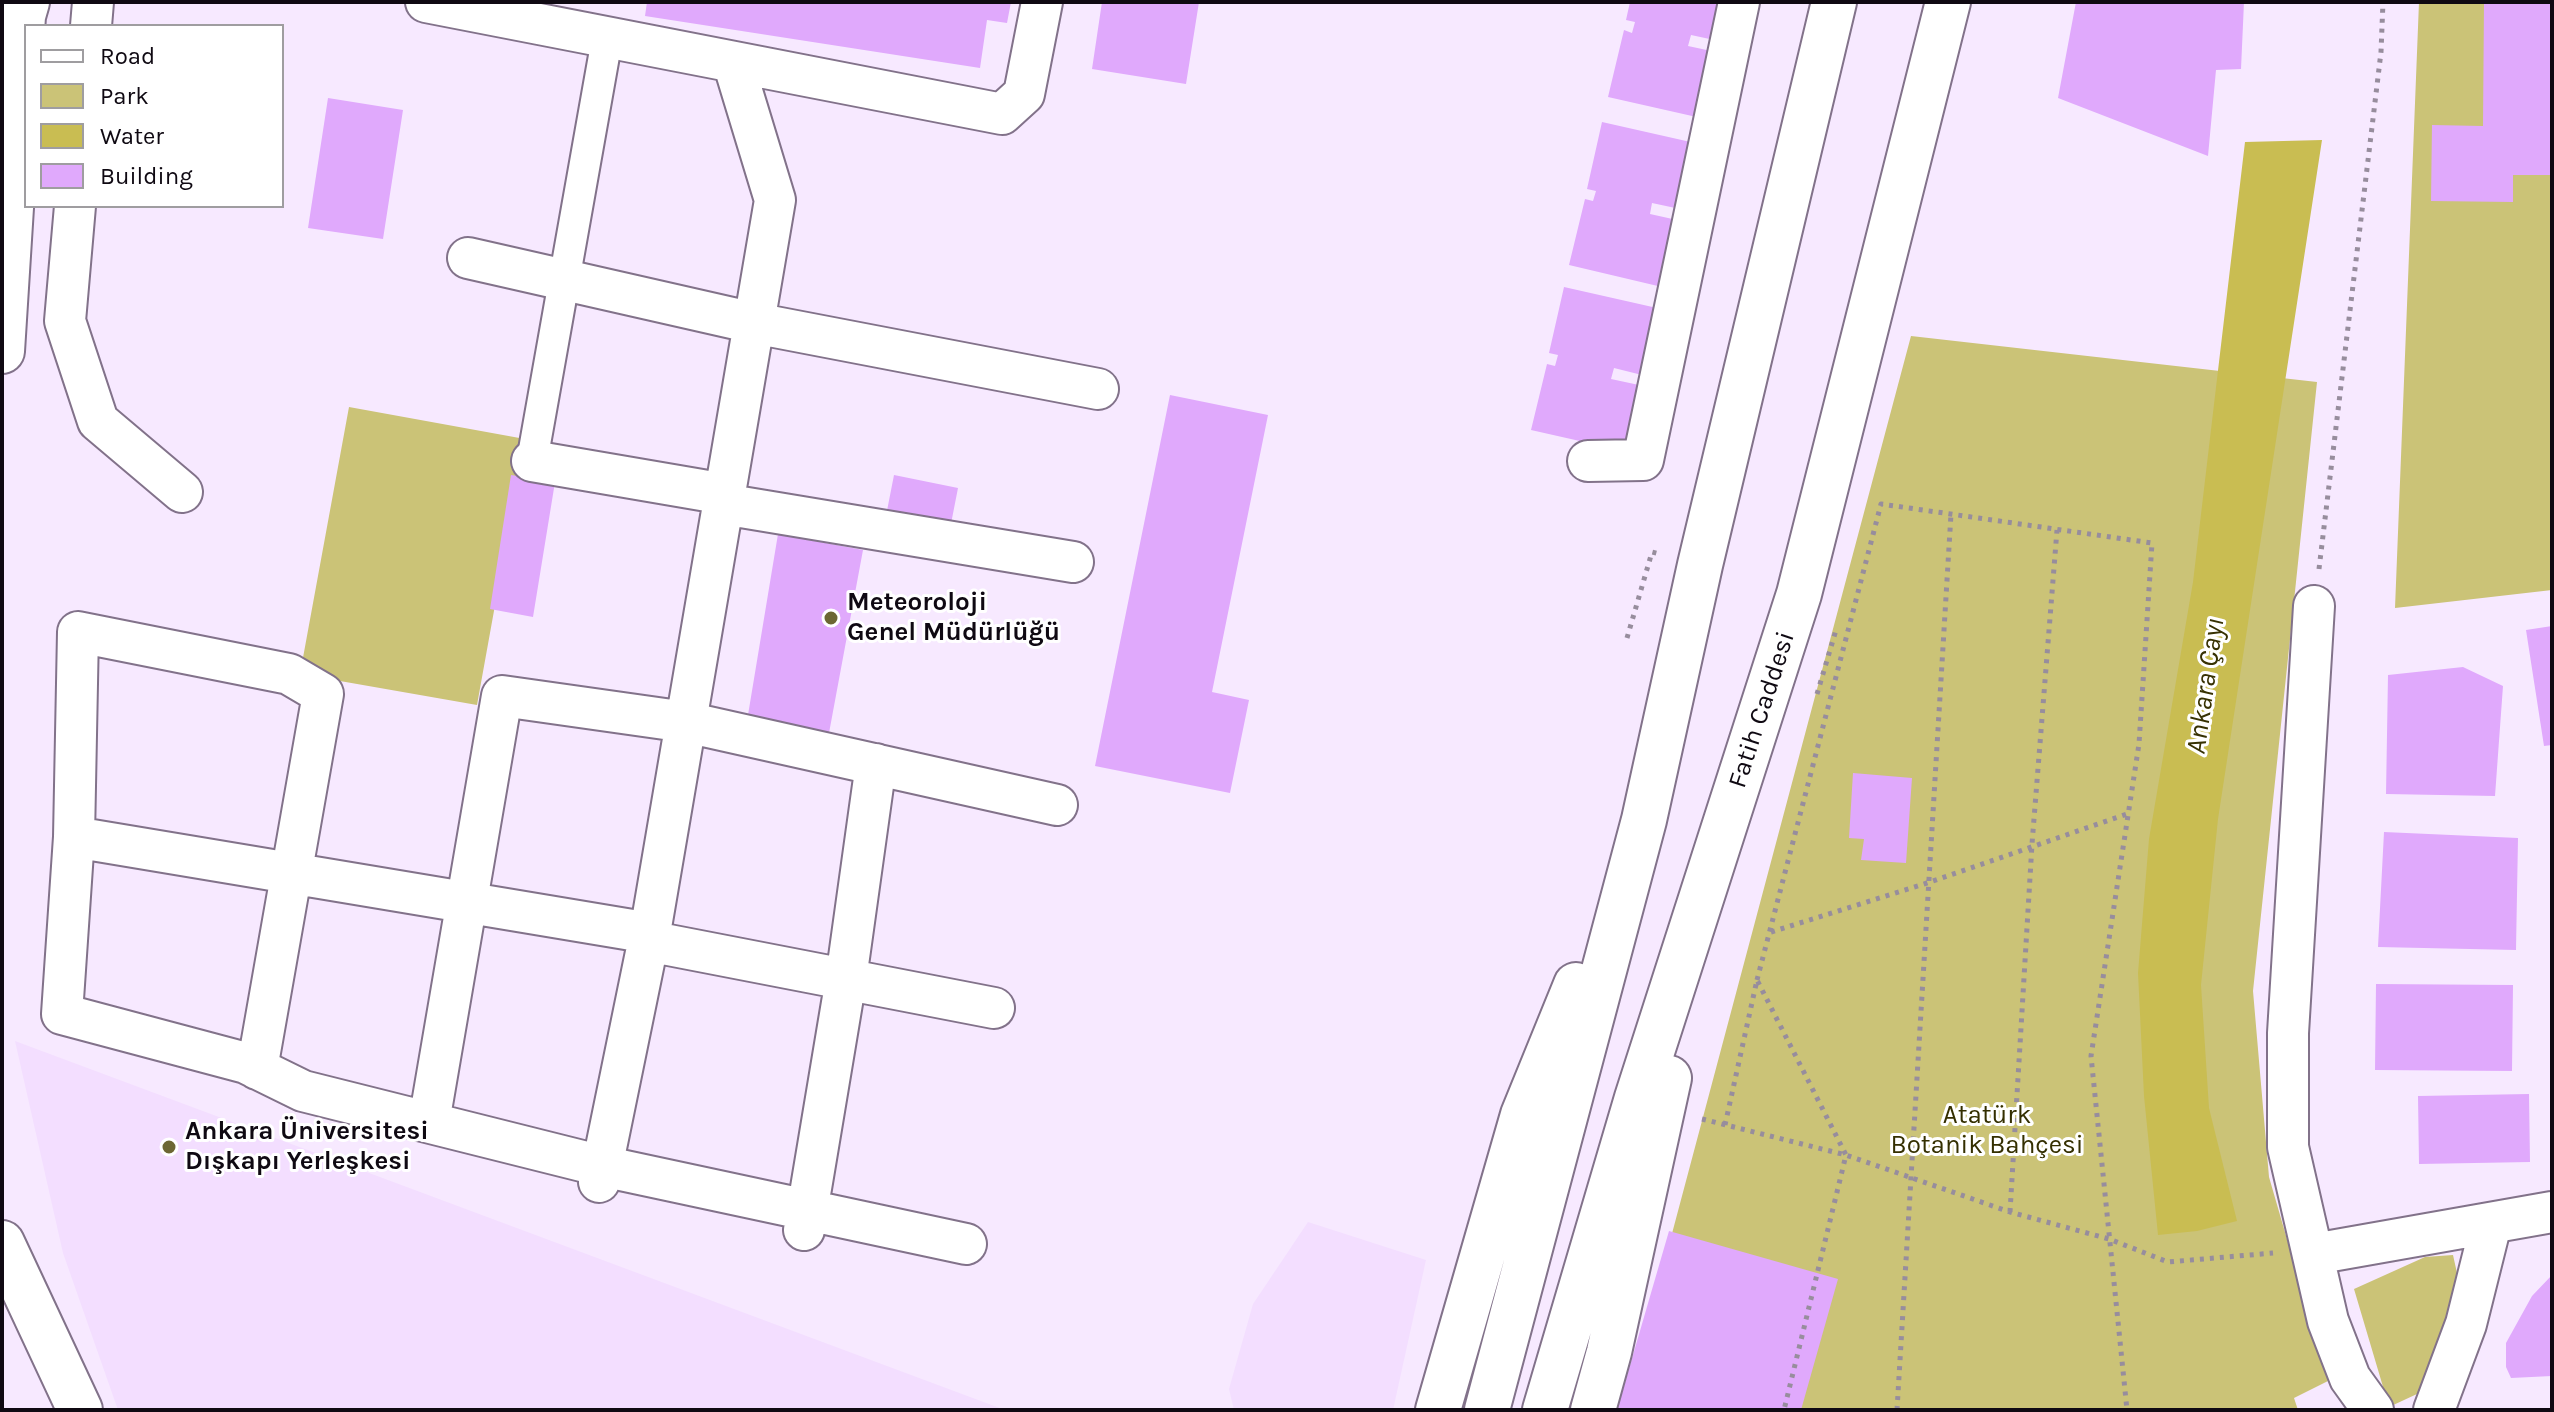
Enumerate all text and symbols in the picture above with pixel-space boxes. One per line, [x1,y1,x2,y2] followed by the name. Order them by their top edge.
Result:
[24,24,284,208] legend
[100,42,155,70] text: Road
[100,82,149,110] text: Park
[100,122,164,150] text: Water
[100,162,193,190] text: Building
[847,587,1060,648] place label: Meteoroloji Genel Müdürlüğü
[822,609,840,627] marker: Meteoroloji Genel Müdürlüğü
[2180,616,2232,756] water label: Ankara Çayı
[1722,628,1802,792] street label: Fatih Caddesi
[1890,1100,2084,1162] park label: Atatürk Botanik Bahçesi
[185,1116,429,1178] place label: Ankara Üniversitesi Dışkapı Yerleşkesi
[160,1138,178,1156] marker: Ankara Üniversitesi Dışkapı Yerleşkesi

